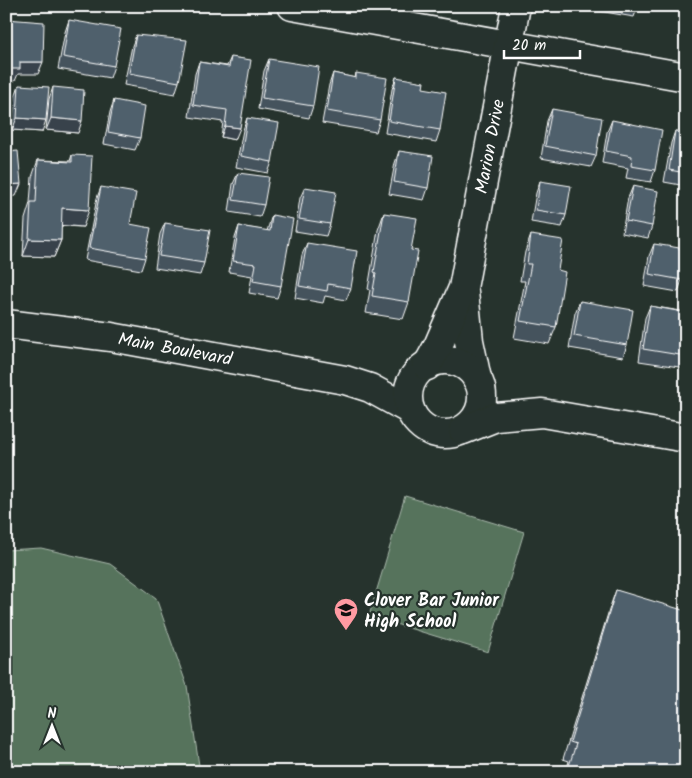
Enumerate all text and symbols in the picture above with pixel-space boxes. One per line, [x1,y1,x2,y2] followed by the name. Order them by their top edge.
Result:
[504,28,581,60] scale bar
[512,34,546,58] text: 20 m
[468,97,514,196] street label: Marion Drive
[115,326,235,375] street label: Main Boulevard
[364,587,500,637] place label: Clover Bar Junior High School
[333,597,359,631] school or university icon: Clover Bar Junior High School
[28,700,78,750] north arrow
[48,703,57,725] text: N

